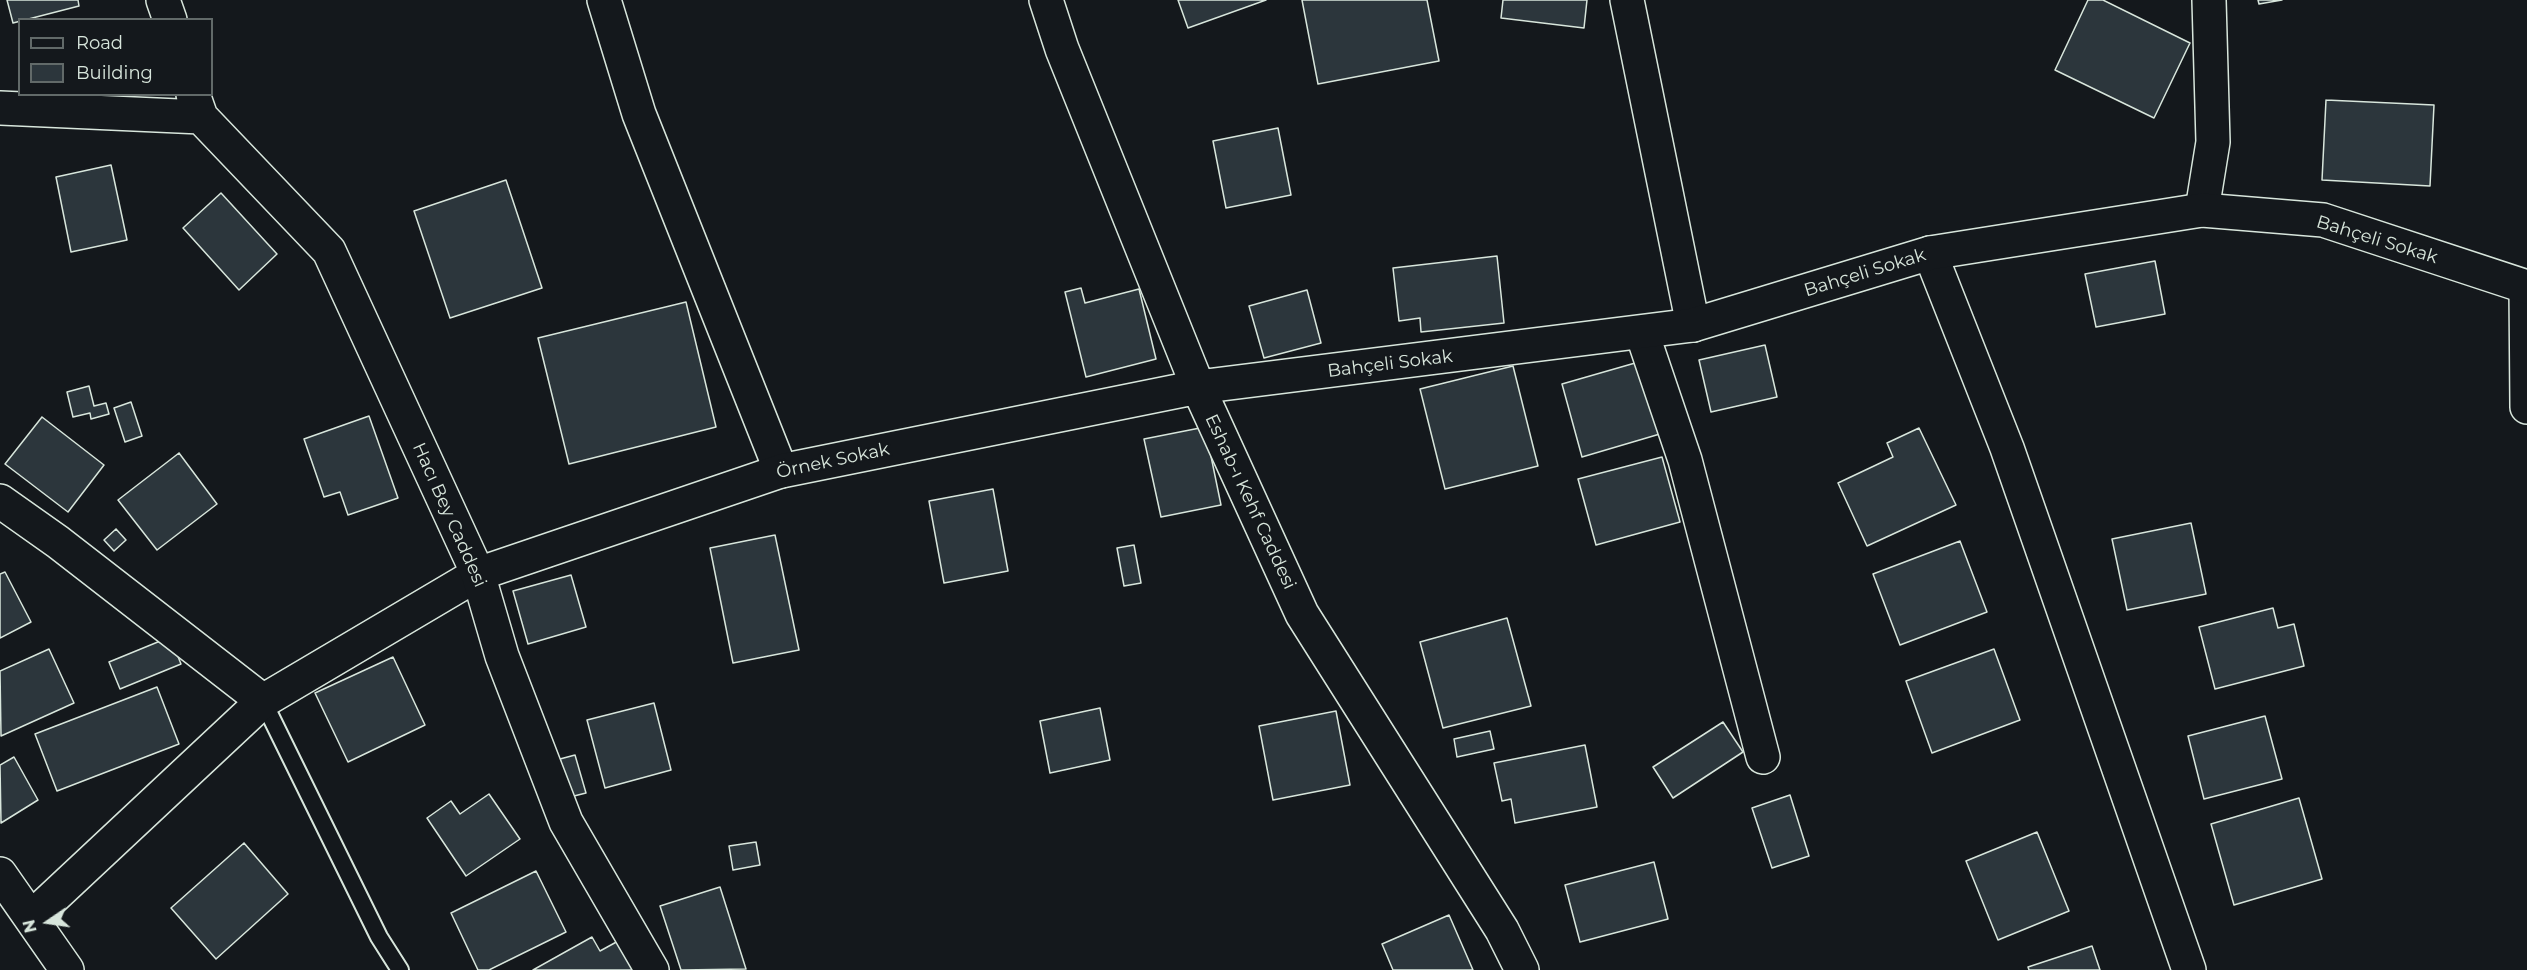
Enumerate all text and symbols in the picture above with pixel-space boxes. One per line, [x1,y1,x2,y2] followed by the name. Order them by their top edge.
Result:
[18,18,213,96] legend
[76,32,123,54] text: Road
[76,62,153,84] text: Building
[2314,211,2440,269] street label: Bahçeli Sokak
[1802,244,1928,302] street label: Bahçeli Sokak
[1326,346,1454,382] street label: Bahçeli Sokak
[1200,411,1300,593] street label: Eshab-ı Kehf Caddesi
[774,438,892,484] street label: Örnek Sokak
[407,439,491,591] street label: Hacı Bey Caddesi
[18,892,78,952] north arrow
[19,918,41,935] text: N

